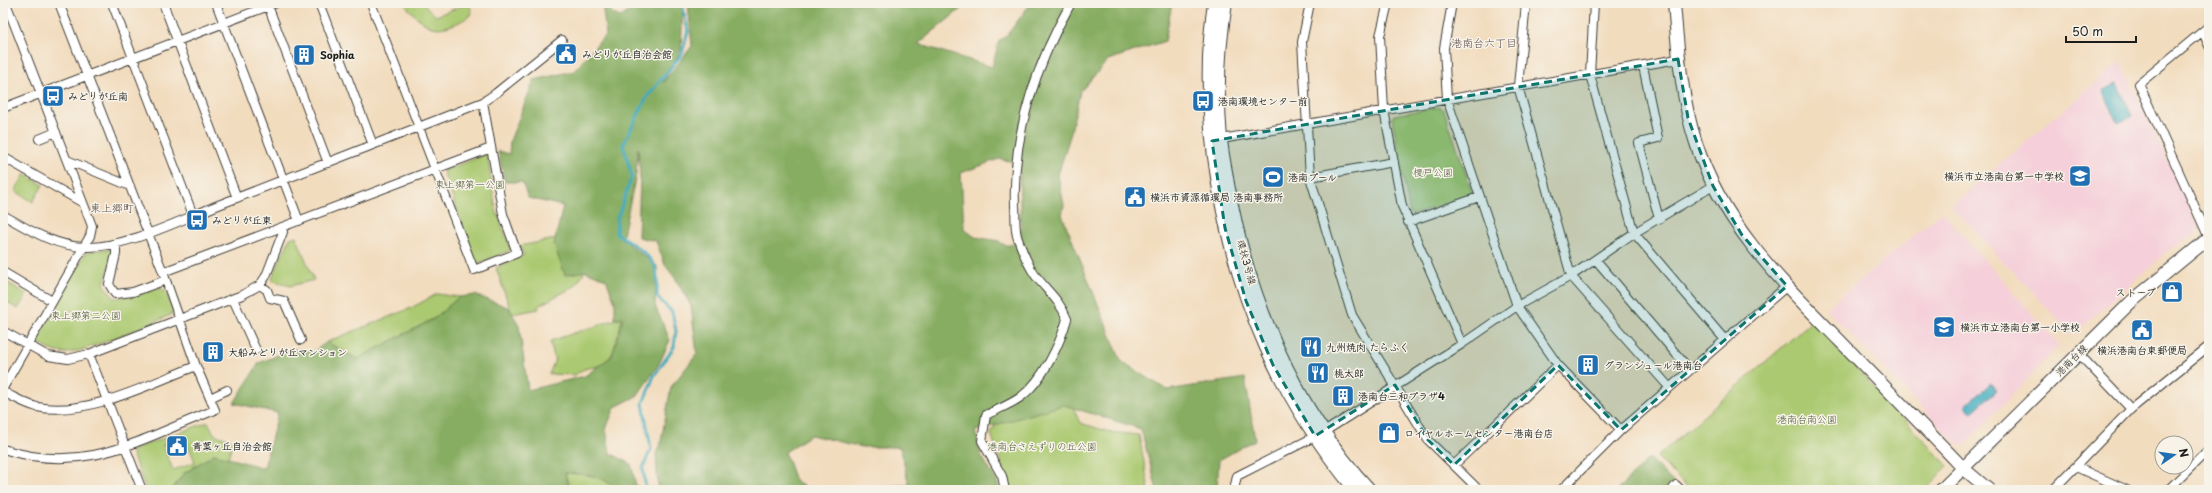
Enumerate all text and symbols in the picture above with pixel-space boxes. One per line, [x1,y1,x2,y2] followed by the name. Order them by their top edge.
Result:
[2066,18,2136,44] scale bar
[2072,22,2103,40] text: 50 m
[1451,34,1517,51] district label: 港南台六丁目
[553,41,579,67] public building icon: みどりが丘自治会館
[291,42,317,68] building icon: Sophia
[582,46,672,61] place label: みどりが丘自治会館
[320,47,355,62] place label: Sophia
[40,83,66,109] bus stop icon: みどりが丘南
[68,88,128,103] place label: みどりが丘南
[1190,88,1216,114] bus stop icon: 港南環境センター前
[1218,93,1308,108] place label: 港南環境センター前
[2067,163,2093,189] school or university icon: 横浜市立港南台第一中学校
[1260,164,1286,190] sports icon: 港南プール
[1413,164,1453,179] park label: 榎戸公園
[1944,168,2064,183] place label: 横浜市立港南台第一中学校
[1288,169,1337,184] place label: 港南プール
[435,176,505,191] park label: 東上郷第一公園
[1122,184,1148,210] public building icon: 横浜市資源循環局 港南事務所
[1150,189,1283,204] place label: 横浜市資源循環局 港南事務所
[90,199,134,216] district label: 東上郷町
[184,207,210,233] bus stop icon: みどりが丘東
[212,212,272,227] place label: みどりが丘東
[1234,237,1261,286] street label: 環状3号線
[2159,279,2185,305] shop icon: ストーブ
[2116,284,2156,299] place label: ストーブ
[51,307,121,322] park label: 東上郷第二公園
[1931,314,1957,340] school or university icon: 横浜市立港南台第一小学校
[2129,317,2155,343] public building icon: 横浜港南台東郵便局
[1960,319,2080,334] place label: 横浜市立港南台第一小学校
[1298,334,1324,360] restaurant icon: 九州焼肉 たらふく
[200,339,226,365] building icon: 大船みどりが丘マンション
[1326,339,1409,354] place label: 九州焼肉 たらふく
[2051,340,2090,379] street label: 港南台線
[2097,342,2187,357] place label: 横浜港南台東郵便局
[228,344,347,359] place label: 大船みどりが丘マンション
[1575,352,1601,378] building icon: グランジュール港南台
[1604,357,1703,372] place label: グランジュール港南台
[1305,360,1331,386] restaurant icon: 桃太郎
[1334,365,1364,380] place label: 桃太郎
[1330,383,1356,409] building icon: 港南台三和プラザ4
[1358,388,1445,403] place label: 港南台三和プラザ4
[1777,411,1837,426] park label: 港南台南公園
[1376,420,1402,446] shop icon: ロイヤルホームセンター港南台店
[1404,425,1553,440] place label: ロイヤルホームセンター港南台店
[164,433,190,459] public building icon: 青葉ヶ丘自治会館
[2154,435,2194,475] north arrow
[192,438,272,453] place label: 青葉ヶ丘自治会館
[987,438,1097,453] park label: 港南台さえずりの丘公園
[2175,446,2194,459] text: N

